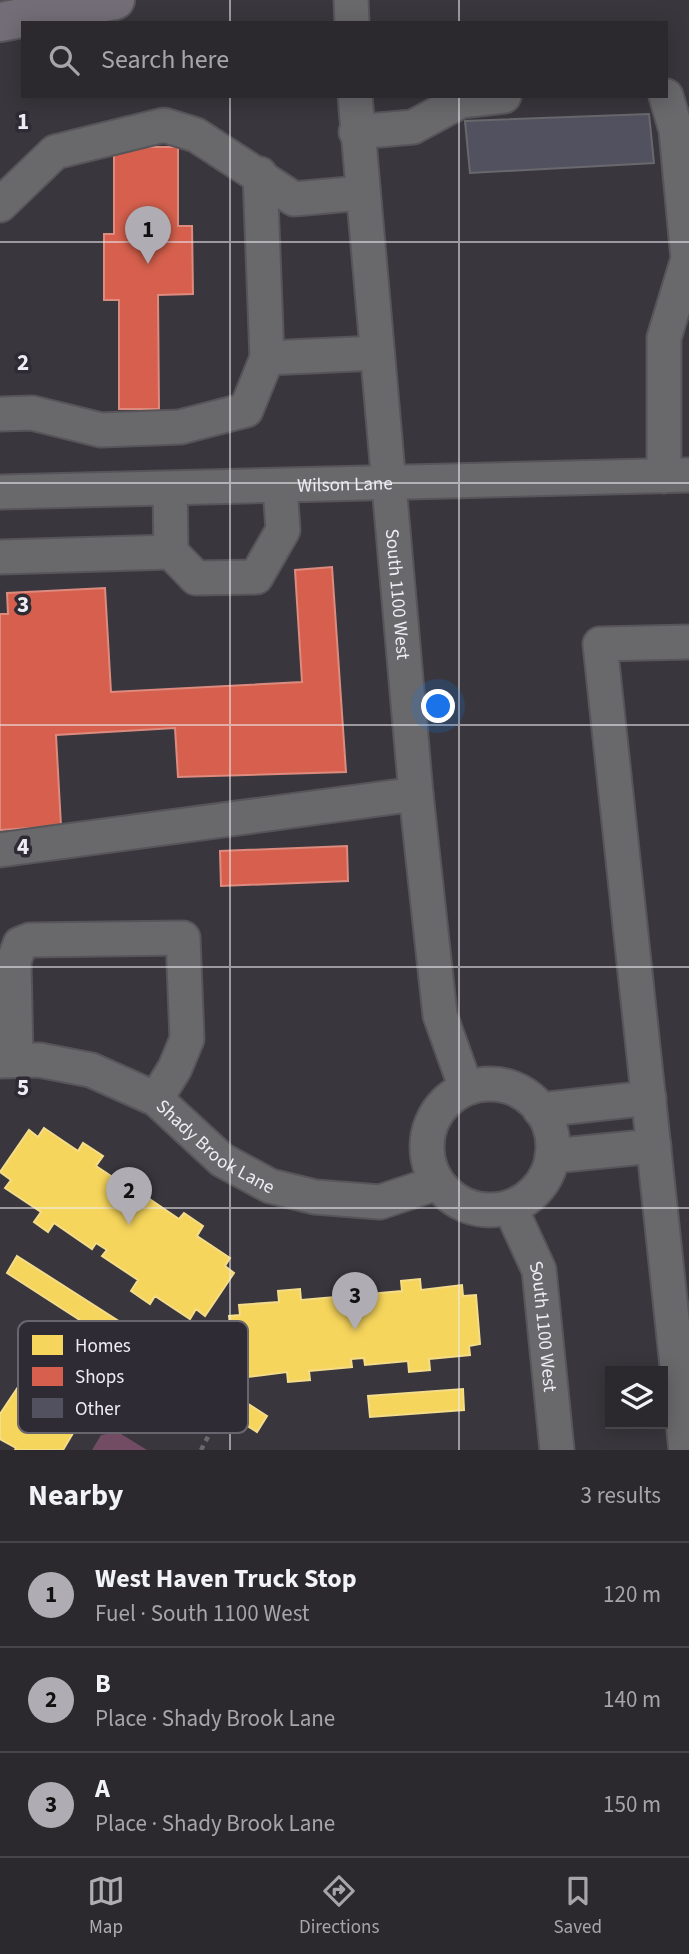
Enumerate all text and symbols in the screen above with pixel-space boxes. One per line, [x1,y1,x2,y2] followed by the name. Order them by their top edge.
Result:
[21,21,668,98] search box
[45,41,83,79] icon: search
[101,41,229,78] text: Search here
[17,105,29,138] text: 1
[125,206,171,264] pin: 1
[17,346,29,379] text: 2
[297,470,393,500] street label: Wilson Lane
[378,528,416,661] street label: South 1100 West
[17,588,29,621] text: 3
[421,689,455,723] your location
[17,830,29,863] text: 4
[17,1071,29,1104] text: 5
[150,1094,279,1201] street label: Shady Brook Lane
[106,1167,152,1225] pin: 2
[522,1257,563,1394] street label: South 1100 West
[332,1272,378,1330] pin: 3
[18,1321,248,1433] legend
[75,1333,131,1360] text: Homes
[75,1364,124,1391] text: Shops
[605,1366,668,1429] map controls
[605,1366,668,1429] button: layers
[75,1396,121,1423] text: Other
[28,1474,123,1517] text: Nearby
[581,1479,661,1512] text: 3 results
[95,1560,357,1597] text: West Haven Truck Stop
[45,1578,57,1611] text: 1
[603,1578,661,1611] text: 120 m
[95,1597,310,1630] text: Fuel · South 1100 West
[95,1665,111,1702] text: B
[45,1683,57,1716] text: 2
[603,1683,661,1716] text: 140 m
[95,1702,335,1735] text: Place · Shady Brook Lane
[95,1770,110,1807] text: A
[45,1788,57,1821] text: 3
[603,1788,661,1821] text: 150 m
[95,1807,335,1840] text: Place · Shady Brook Lane
[87,1872,125,1941] tab: Map
[299,1872,379,1941] tab: Directions
[553,1872,602,1941] tab: Saved

